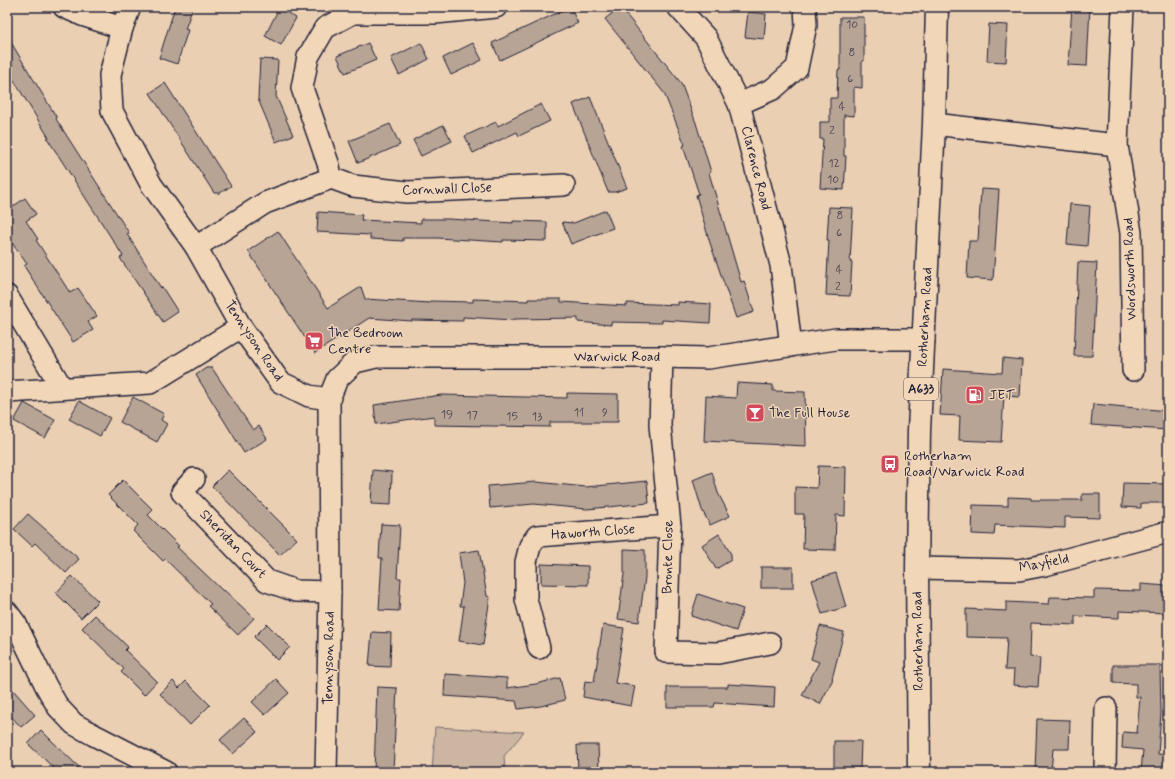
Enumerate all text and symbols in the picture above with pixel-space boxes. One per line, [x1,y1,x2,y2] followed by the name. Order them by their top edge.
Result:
[846,17,858,33] house number: 10
[849,45,855,61] house number: 8
[847,71,853,87] house number: 6
[839,99,846,115] house number: 4
[829,123,835,139] house number: 2
[737,124,775,212] street label: Clarence Road
[828,156,840,172] house number: 12
[827,172,839,188] house number: 10
[402,178,492,200] street label: Cornwall Close
[837,208,843,224] house number: 8
[1119,217,1141,321] street label: Wordsworth Road
[836,225,842,241] house number: 6
[836,262,843,278] house number: 4
[913,267,937,367] street label: Rotherham Road
[835,279,841,295] house number: 2
[220,297,288,385] street label: Tennyson Road
[328,324,403,358] place label: The Bedroom Centre
[303,330,325,352] supermarket icon: The Bedroom Centre
[574,348,660,366] street label: Warwick Road
[904,378,938,400] road number: A633
[964,384,986,406] fuel station icon: JET
[989,386,1015,404] place label: JET
[744,402,766,424] bar icon: The Full House
[769,404,851,422] place label: The Full House
[574,405,584,421] house number: 11
[602,405,608,421] house number: 9
[441,407,453,423] house number: 19
[466,408,478,424] house number: 17
[506,409,518,425] house number: 15
[532,409,542,425] house number: 13
[904,447,1024,481] place label: Rotherham Road/Warwick Road
[879,453,901,475] bus stop icon: Rotherham Road/Warwick Road
[196,506,270,582] street label: Sheridan Court
[658,519,678,594] street label: Bronte Close
[550,520,636,544] street label: Haworth Close
[1017,549,1071,577] street label: Mayfield
[908,591,928,691] street label: Rotherham Road
[319,611,339,705] street label: Tennyson Road

